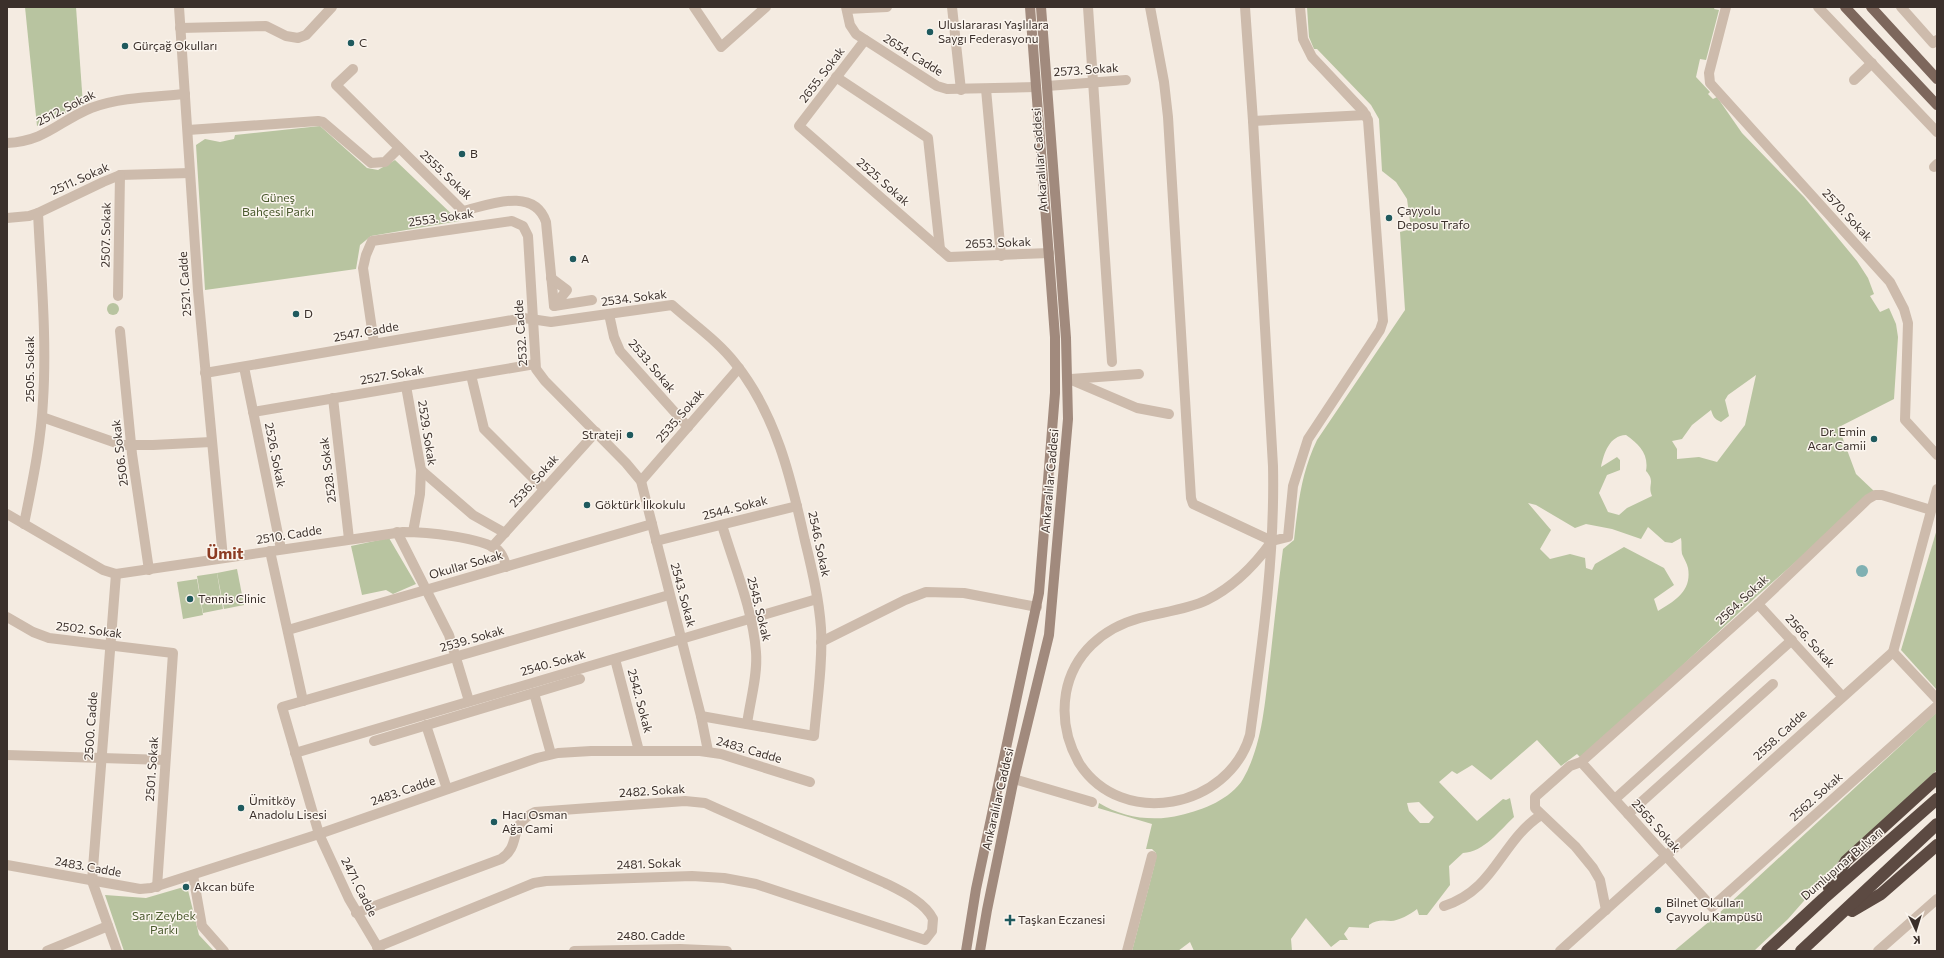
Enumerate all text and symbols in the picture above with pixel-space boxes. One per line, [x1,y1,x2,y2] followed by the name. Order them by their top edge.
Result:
[938,17,1049,45] place label: Uluslararası Yaşlılara Saygı Federasyonu
[925,27,935,37] marker: Uluslararası Yaşlılara Saygı Federasyonu
[881,30,946,78] street label: 2654. Cadde
[359,35,367,49] place label: C
[133,38,217,52] place label: Gürçağ Okulları
[346,38,356,48] marker: C
[120,41,130,51] marker: Gürçağ Okulları
[796,43,847,105] street label: 2655. Sokak
[1053,60,1119,78] street label: 2573. Sokak
[34,86,98,128] street label: 2512. Sokak
[1028,107,1050,213] street label: Ankaralılar Caddesi
[470,146,478,160] place label: B
[418,147,476,202] street label: 2555. Sokak
[457,149,467,159] marker: B
[854,154,913,208] street label: 2525. Sokak
[48,159,111,197] street label: 2511. Sokak
[1820,185,1876,244] street label: 2570. Sokak
[242,190,314,218] park label: Güneş Bahçesi Parkı
[97,202,113,268] street label: 2507. Sokak
[1397,203,1470,231] place label: Çayyolu Deposu Trafo
[407,205,475,229] street label: 2553. Sokak
[1384,213,1394,223] marker: Çayyolu Deposu Trafo
[965,234,1032,250] street label: 2653. Sokak
[175,251,193,317] street label: 2521. Cadde
[581,251,589,265] place label: A
[568,254,578,264] marker: A
[600,286,668,308] street label: 2534. Sokak
[511,299,529,367] street label: 2532. Cadde
[304,306,313,320] place label: D
[291,309,301,319] marker: D
[332,318,399,344] street label: 2547. Cadde
[22,335,36,402] street label: 2505. Sokak
[626,336,680,395] street label: 2533. Sokak
[359,361,425,386] street label: 2527. Sokak
[652,386,706,445] street label: 2535. Sokak
[416,399,440,467] street label: 2529. Sokak
[108,418,130,487] street label: 2506. Sokak
[263,421,289,489] street label: 2526. Sokak
[1808,424,1866,452] place label: Dr. Emin Acar Camii
[582,427,622,441] place label: Strateji
[1037,428,1061,534] street label: Ankaralılar Caddesi
[625,430,635,440] marker: Strateji
[1869,434,1879,444] marker: Dr. Emin Acar Camii
[316,436,338,504] street label: 2528. Sokak
[506,451,561,510] street label: 2536. Sokak
[701,492,769,522] street label: 2544. Sokak
[595,497,685,511] place label: Göktürk İlkokulu
[582,500,592,510] marker: Göktürk İlkokulu
[806,510,834,578] street label: 2546. Sokak
[255,522,323,546] street label: 2510. Cadde
[207,543,244,562] district label: Ümit
[427,547,505,581] street label: Okullar Sokak
[669,561,699,629] street label: 2543. Sokak
[1712,571,1771,627] street label: 2564. Sokak
[745,575,775,643] street label: 2545. Sokak
[198,591,266,605] place label: Tennis Clinic
[185,594,195,604] marker: Tennis Clinic
[1783,611,1839,670] street label: 2566. Sokak
[55,618,124,640] street label: 2502. Sokak
[438,622,506,654] street label: 2539. Sokak
[519,646,587,678] street label: 2540. Sokak
[626,667,656,735] street label: 2542. Sokak
[81,691,99,761] street label: 2500. Cadde
[1750,706,1809,762] street label: 2558. Cadde
[715,733,784,765] street label: 2483. Cadde
[142,735,160,802] street label: 2501. Sokak
[978,746,1016,851] street label: Ankaralılar Caddesi
[1786,769,1845,824] street label: 2562. Sokak
[369,772,437,808] street label: 2483. Cadde
[618,781,686,799] street label: 2482. Sokak
[249,793,327,821] place label: Ümitköy Anadolu Lisesi
[1629,796,1684,855] street label: 2565. Sokak
[236,803,246,813] marker: Ümitköy Anadolu Lisesi
[502,807,567,835] place label: Hacı Osman Ağa Cami
[489,817,499,827] marker: Hacı Osman Ağa Cami
[1798,824,1885,903] street label: Dumlupınar Bulvarı
[54,853,123,879] street label: 2483. Cadde
[339,855,381,919] street label: 2471. Cadde
[616,855,682,871] street label: 2481. Sokak
[194,879,254,893] place label: Akcan büfe
[181,882,191,892] marker: Akcan büfe
[1666,895,1763,923] place label: Bilnet Okulları Çayyolu Kampüsü
[1653,905,1663,915] marker: Bilnet Okulları Çayyolu Kampüsü
[132,908,196,936] park label: Sarı Zeybek Parkı
[1896,910,1936,950] north arrow
[1018,912,1105,926] place label: Taşkan Eczanesi
[1005,915,1015,925] marker: Taşkan Eczanesi
[617,928,685,942] street label: 2480. Cadde
[1912,934,1921,947] text: K

